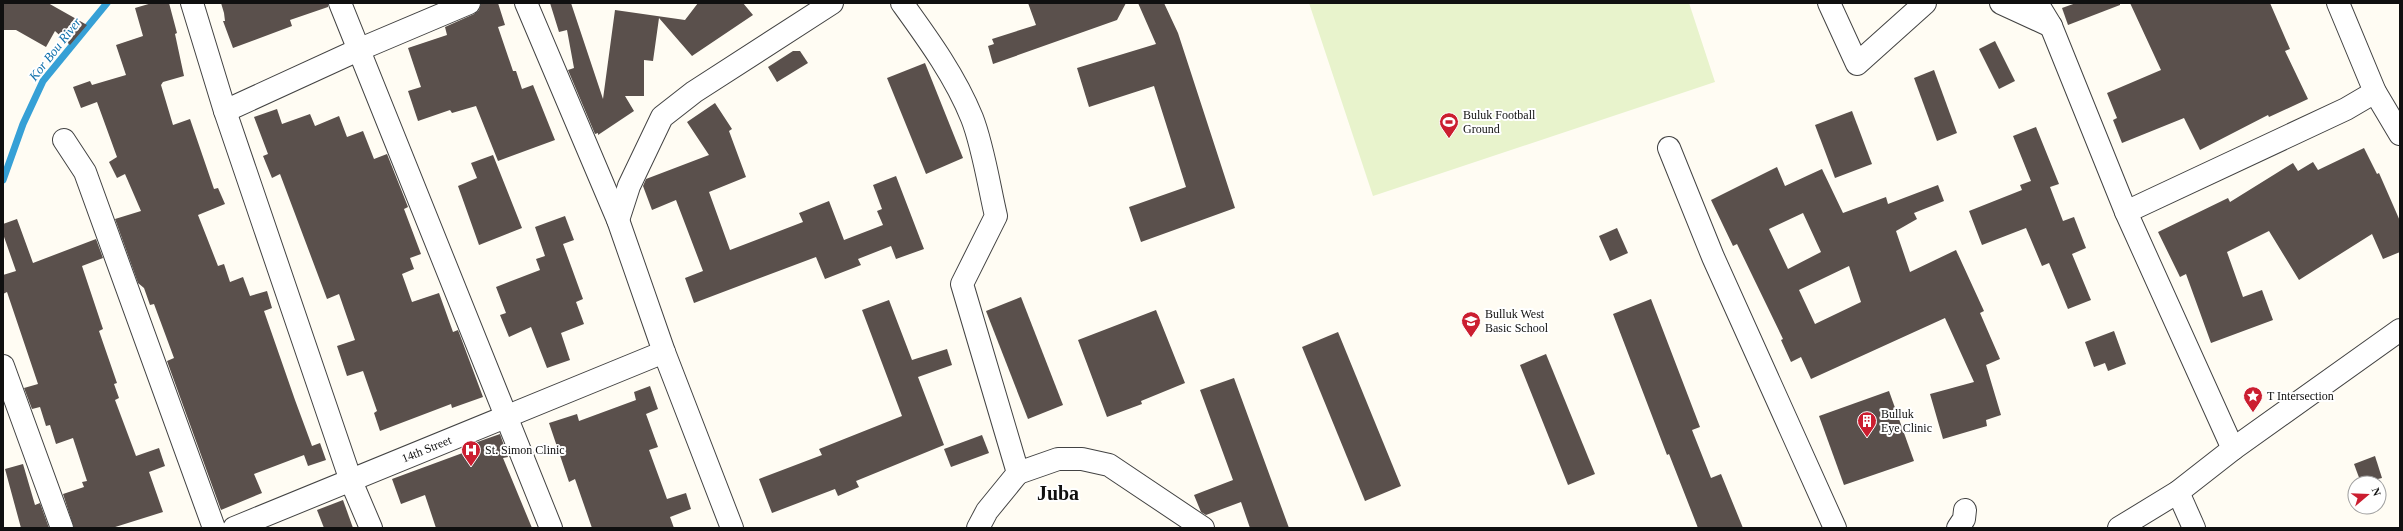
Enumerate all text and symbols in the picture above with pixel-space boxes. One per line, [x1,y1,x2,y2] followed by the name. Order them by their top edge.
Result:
[25,14,85,84] water label: Kor Bou River
[1463,108,1536,136] place label: Buluk Football Ground
[1438,111,1460,139] sports icon: Buluk Football Ground
[1485,307,1549,335] place label: Bulluk West Basic School
[1460,310,1482,338] school or university icon: Bulluk West Basic School
[2242,385,2264,413] place icon: T Intersection
[2267,389,2334,403] place label: T Intersection
[1881,407,1932,435] place label: Bulluk Eye Clinic
[1856,410,1878,438] building icon: Bulluk Eye Clinic
[400,433,454,466] street label: 14th Street
[460,439,482,467] hospital icon: St. Simon Clinic
[485,443,565,457] place label: St. Simon Clinic
[2347,475,2387,515] north arrow
[1037,482,1079,504] district label: Juba
[2369,486,2383,498] text: N

